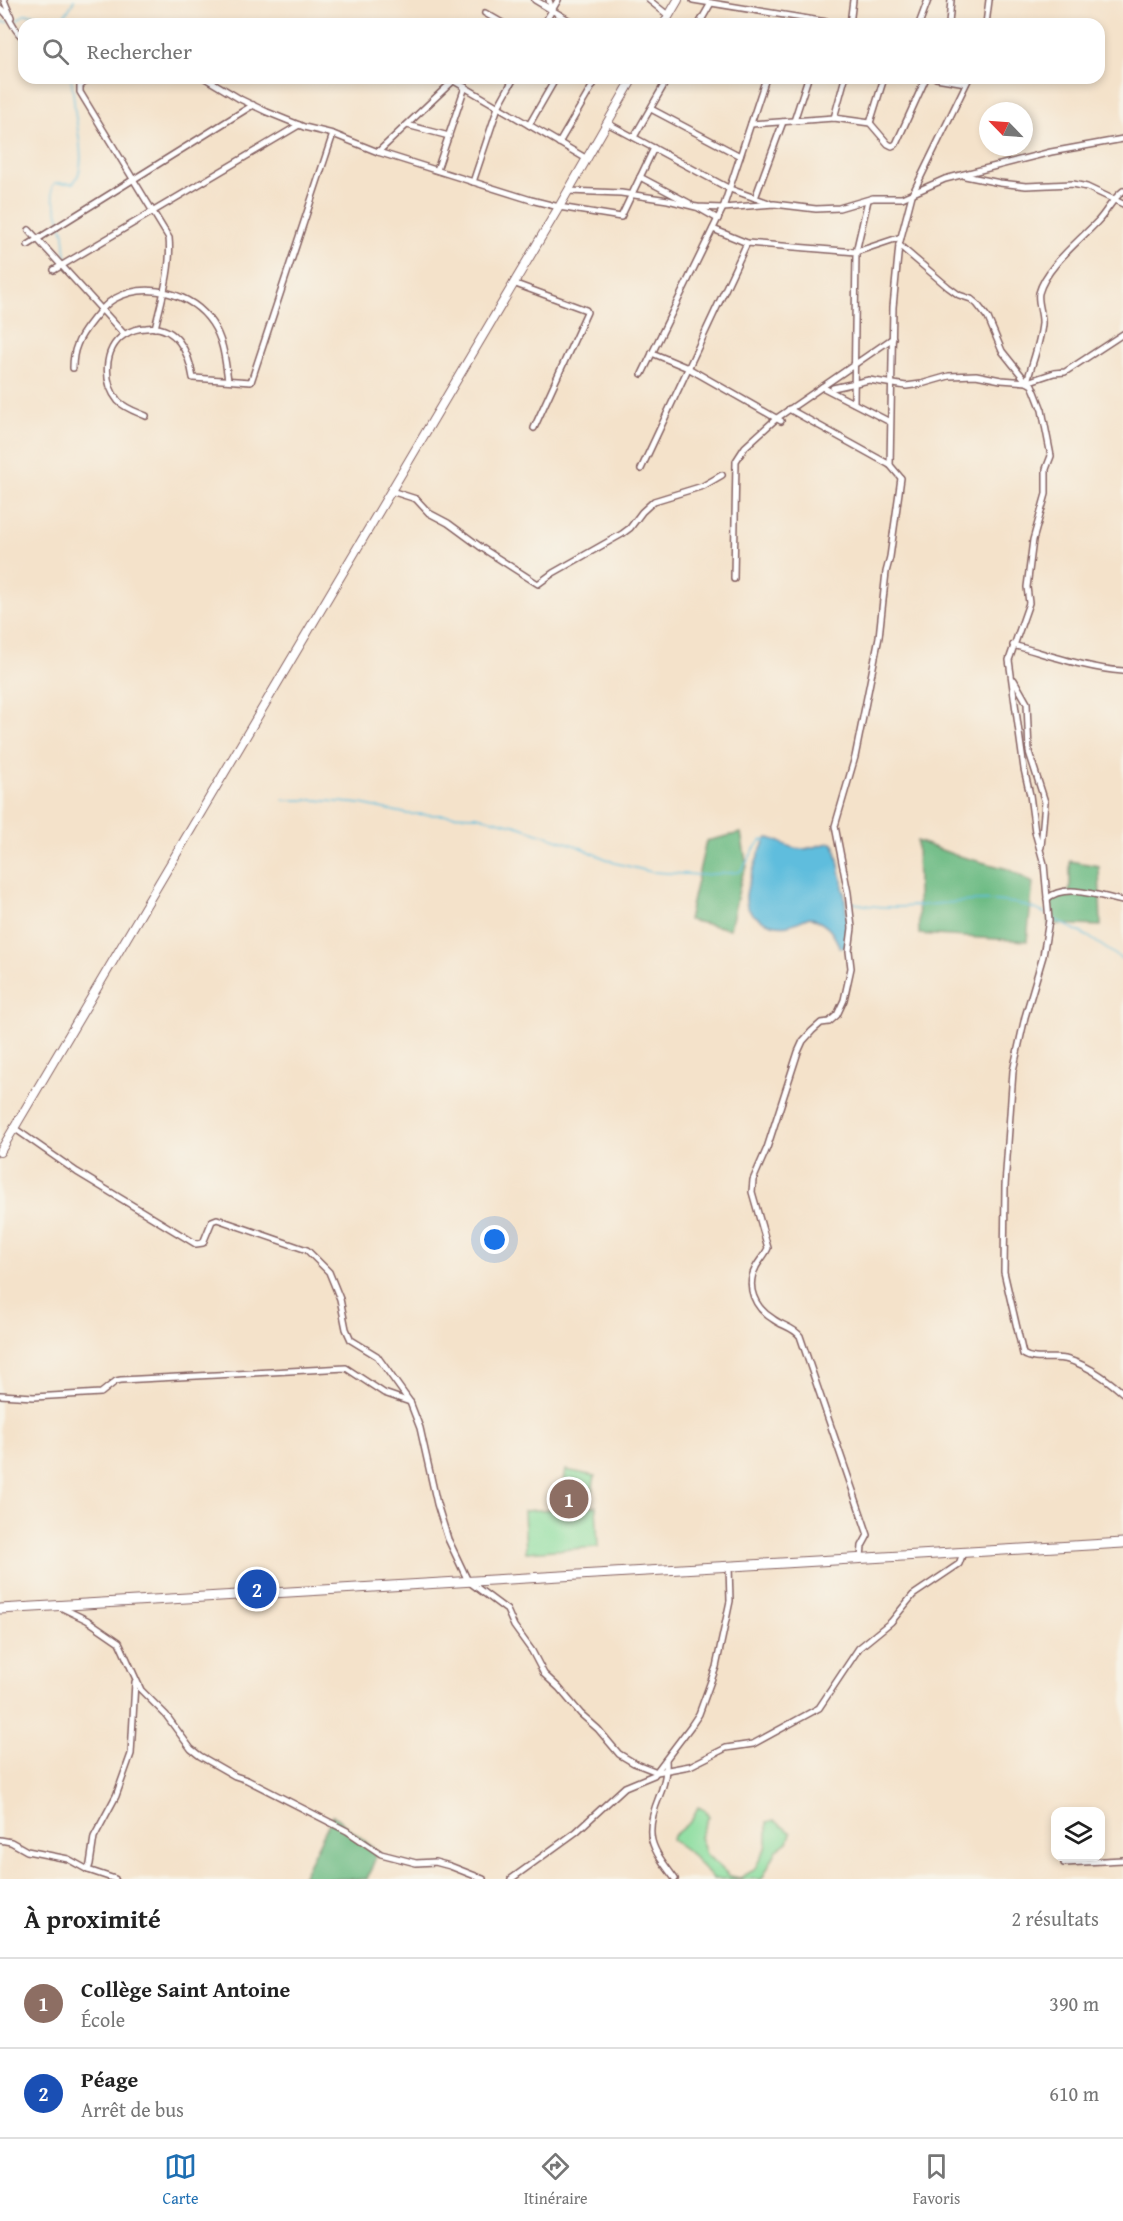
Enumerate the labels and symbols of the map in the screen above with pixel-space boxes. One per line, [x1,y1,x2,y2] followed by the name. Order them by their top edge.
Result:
[979,102,1033,156] north arrow
[480,1225,509,1254] your location
[550,1476,588,1522] pin: 1
[238,1566,276,1612] pin: 2

